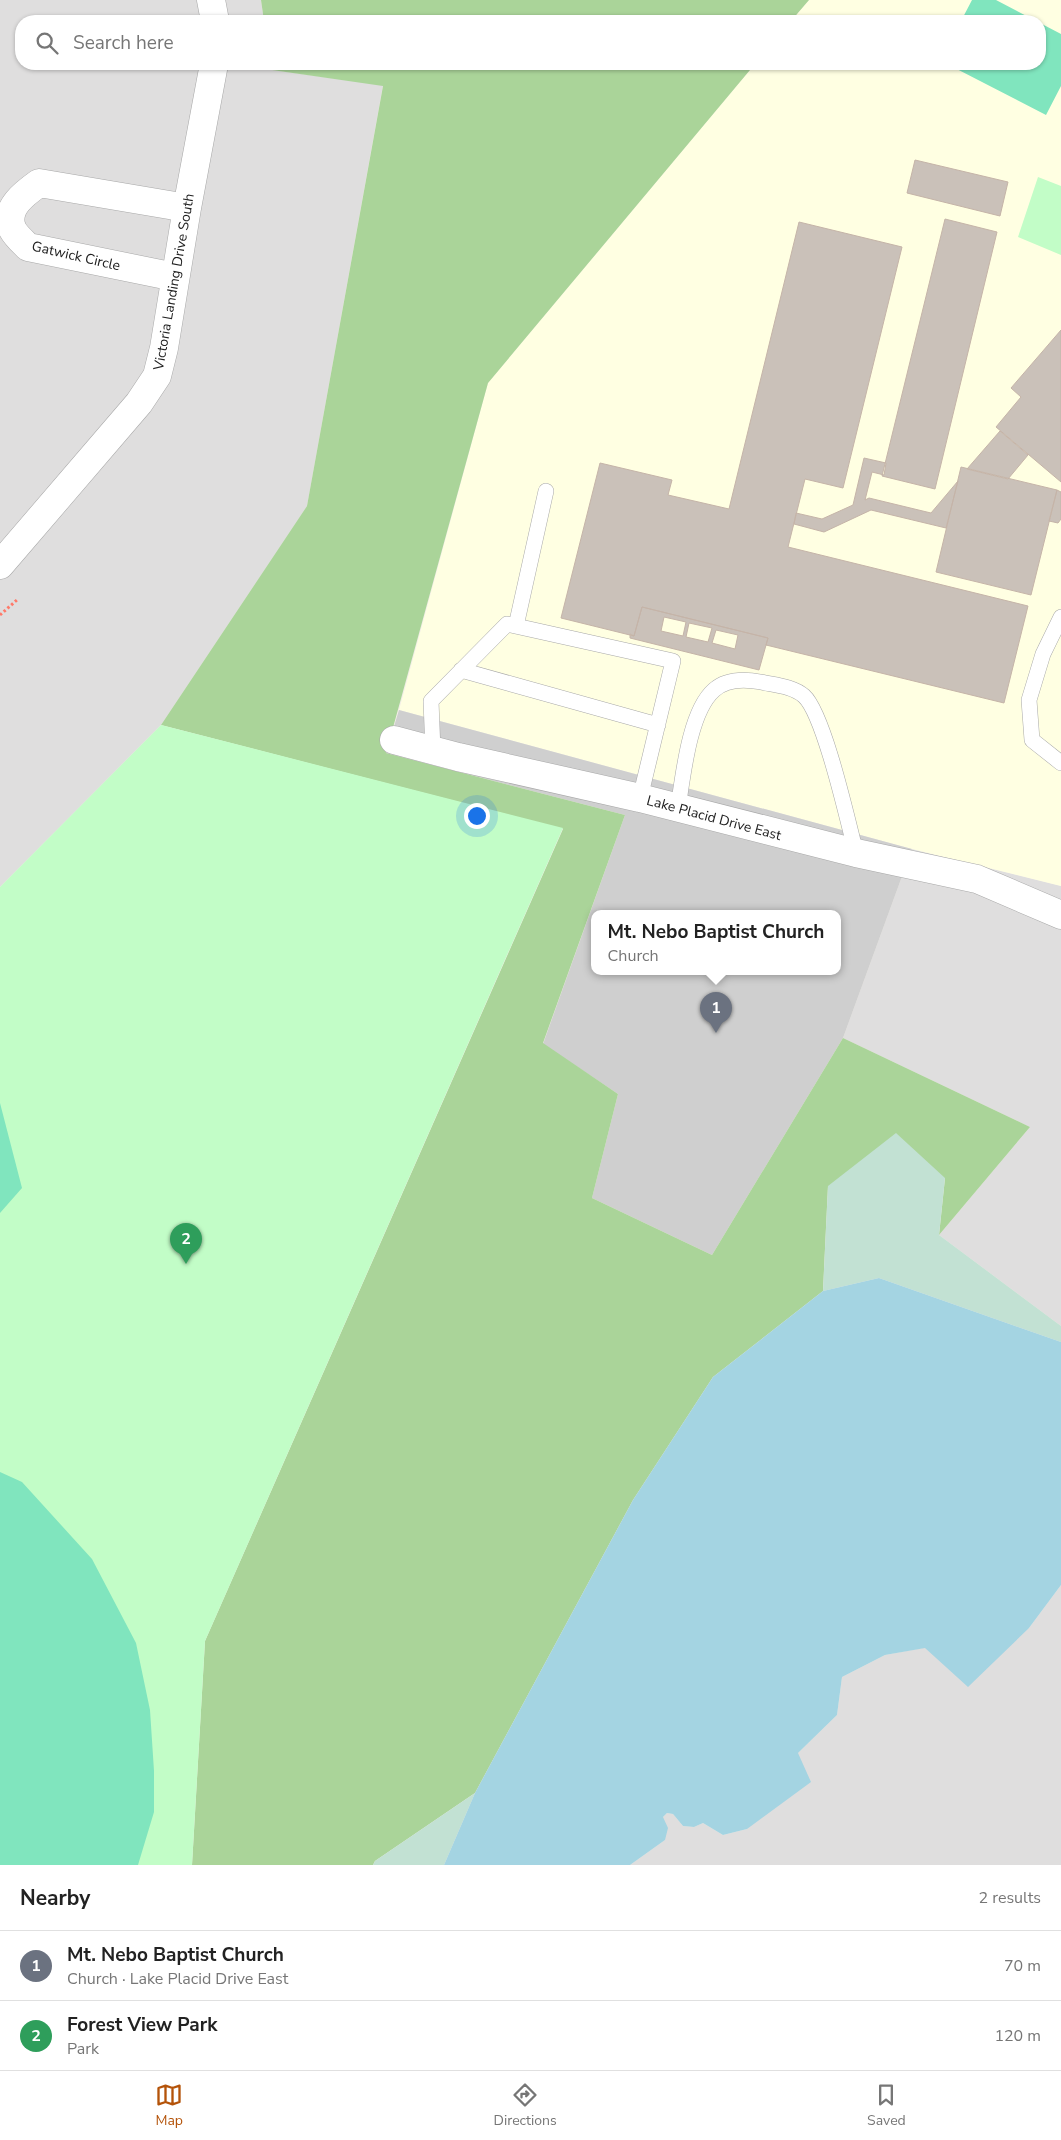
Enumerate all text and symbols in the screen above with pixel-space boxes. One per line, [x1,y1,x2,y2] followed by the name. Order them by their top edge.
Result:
[15,15,1046,70] search box
[33,29,61,57] icon: search
[73,30,174,56] text: Search here
[149,192,199,373] street label: Victoria Landing Drive South
[30,237,122,275] street label: Gatwick Circle
[645,791,784,845] street label: Lake Placid Drive East
[464,803,490,829] your location
[591,910,841,975] popup
[608,919,824,945] text: Mt. Nebo Baptist Church
[608,945,659,967] text: Church
[700,992,732,1033] pin: 1
[170,1223,202,1264] pin: 2
[20,1884,90,1912] text: Nearby
[979,1887,1041,1909] text: 2 results
[67,1942,284,1968] text: Mt. Nebo Baptist Church
[31,1955,41,1977] text: 1
[1004,1955,1041,1977] text: 70 m
[67,1968,288,1990] text: Church · Lake Placid Drive East
[67,2012,217,2038] text: Forest View Park
[31,2025,41,2047] text: 2
[994,2025,1041,2047] text: 120 m
[67,2038,99,2060] text: Park
[155,2081,183,2130] tab: Map
[494,2081,557,2130] tab: Directions
[867,2081,906,2130] tab: Saved

